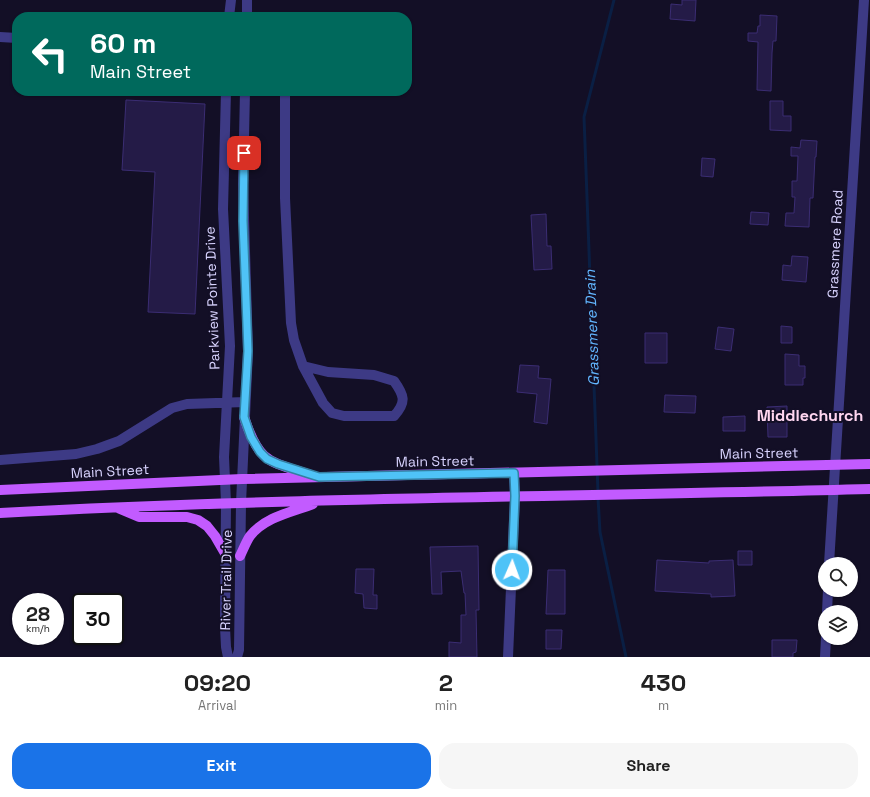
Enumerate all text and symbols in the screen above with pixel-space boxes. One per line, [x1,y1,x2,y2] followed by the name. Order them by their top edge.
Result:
[90,25,156,61] text: 60 m
[24,28,76,80] icon: left
[90,60,191,83] text: Main Street
[227,136,261,170] pin
[233,142,255,164] icon: arrive
[823,189,847,299] street label: Grassmere Road
[201,226,223,370] street label: Parkview Pointe Drive
[580,269,603,387] water label: Grassmere Drain
[757,405,863,426] district label: Middlechurch
[720,443,798,463] street label: Main Street
[396,451,474,471] street label: Main Street
[70,460,150,482] street label: Main Street
[216,530,236,630] street label: River Trail Drive
[491,549,533,591] position arrow
[818,557,858,645] map controls
[818,557,858,597] button: search
[72,593,124,645] speed limit sign: 30
[26,601,50,627] text: 28
[818,605,858,645] button: layers
[26,622,50,635] text: km/h
[184,667,251,698] text: 09:20
[439,667,453,698] text: 2
[641,667,686,698] text: 430
[198,697,237,714] text: Arrival
[435,697,457,714] text: min
[658,697,669,714] text: m
[12,743,431,789] button: Exit
[439,743,858,789] button: Share

